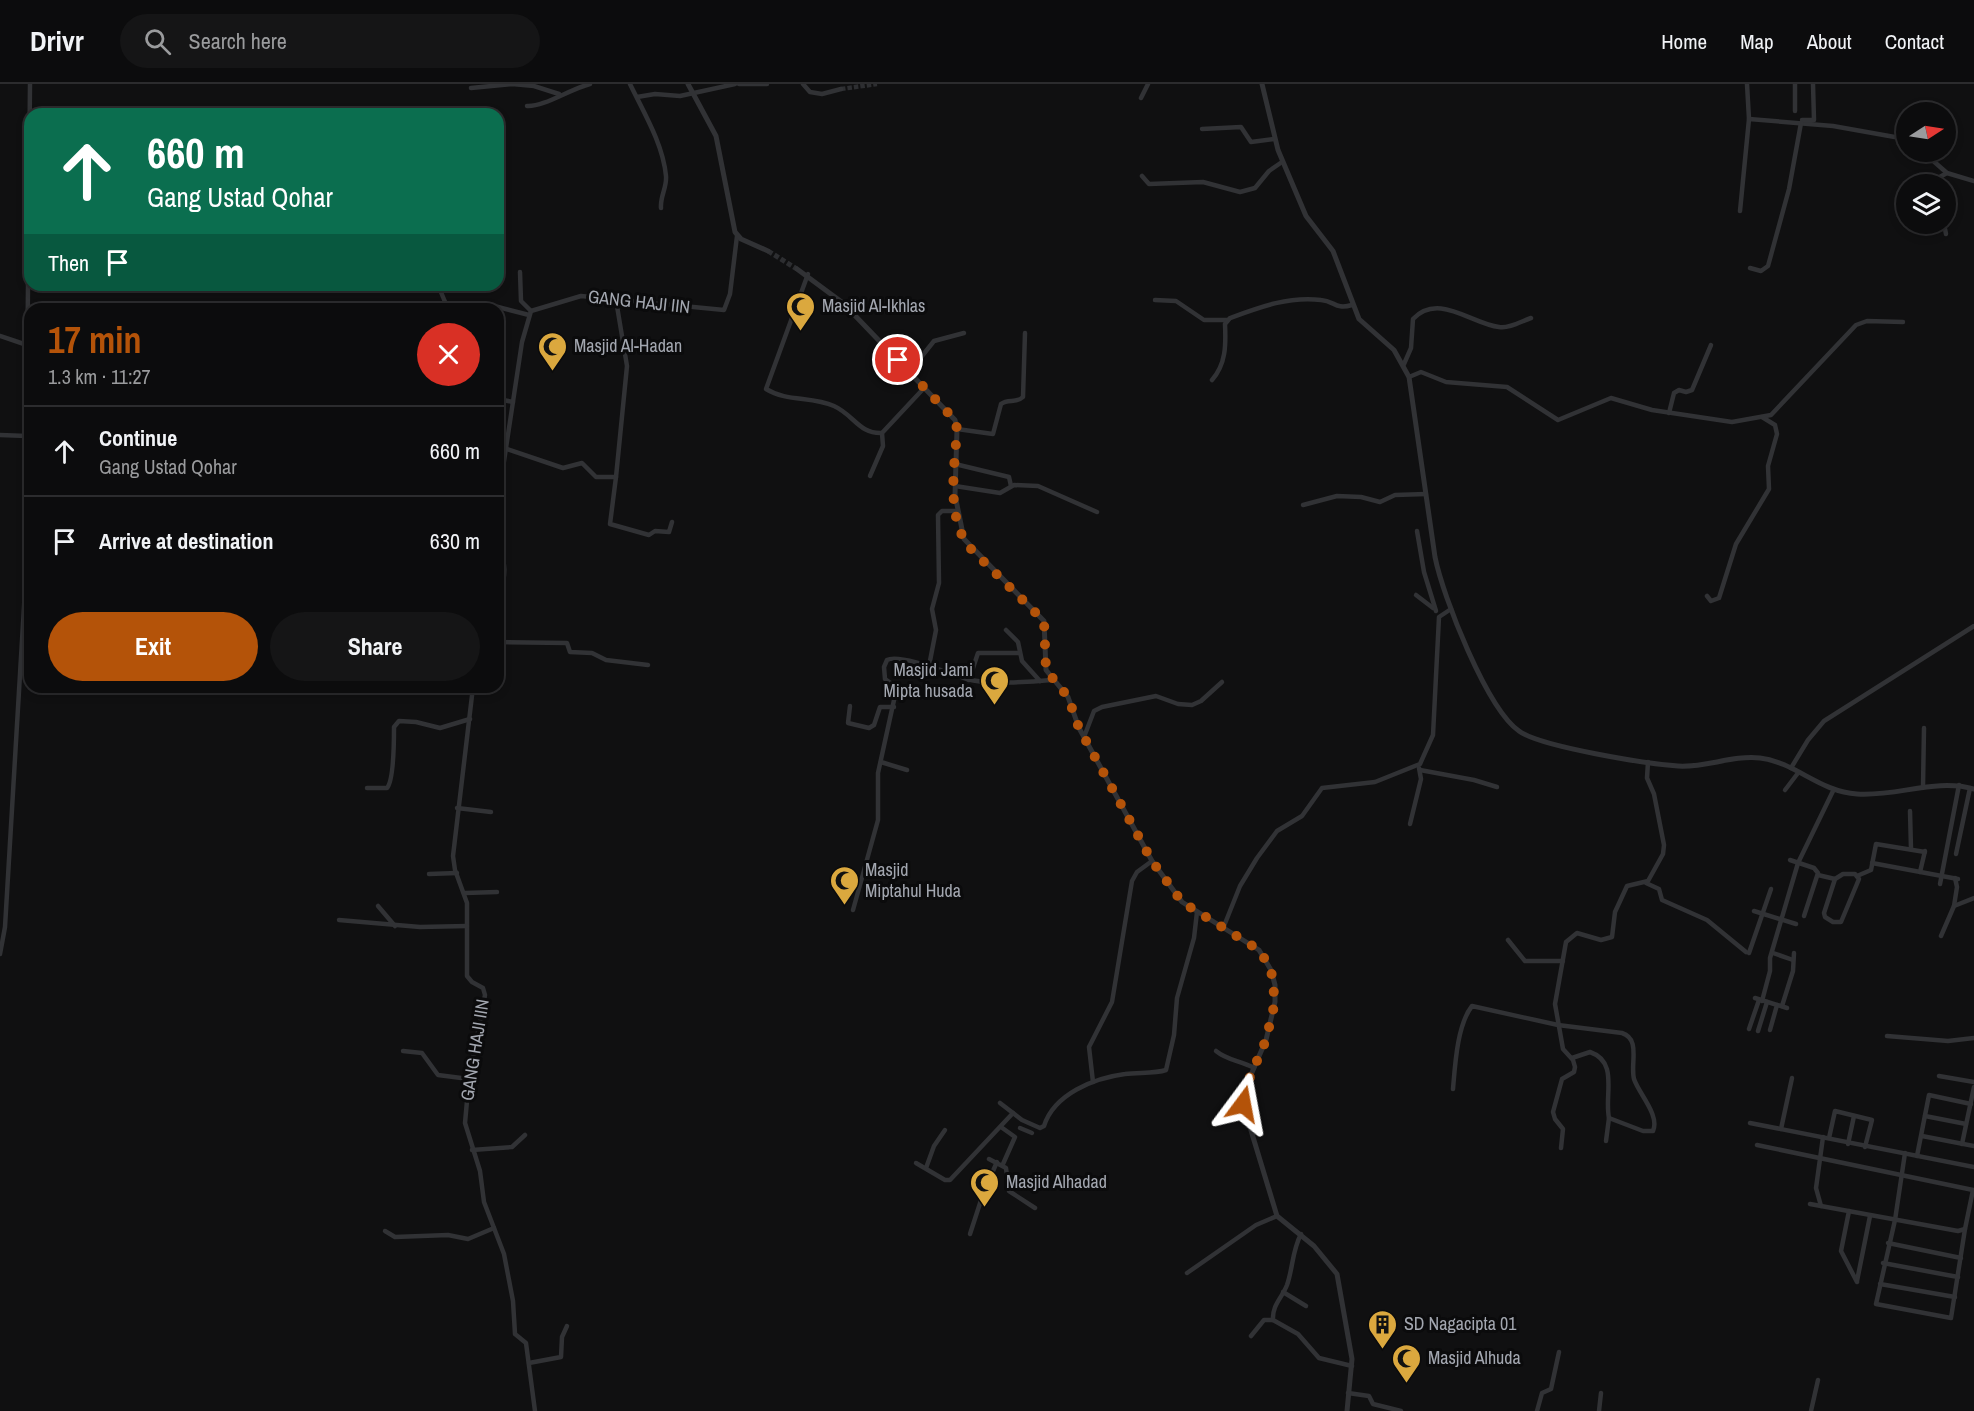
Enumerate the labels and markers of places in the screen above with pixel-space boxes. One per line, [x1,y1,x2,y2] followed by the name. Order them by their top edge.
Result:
[785,290,817,332] mosque icon: Masjid Al-Ikhlas
[822,293,925,318] place label: Masjid Al-Ikhlas
[537,330,569,372] mosque icon: Masjid Al-Hadan
[574,333,682,358] place label: Masjid Al-Hadan
[872,334,923,385] pin
[884,657,973,703] place label: Masjid Jami Mipta husada
[978,664,1010,706] mosque icon: Masjid Jami Mipta husada
[865,857,961,903] place label: Masjid Miptahul Huda
[828,864,860,906] mosque icon: Masjid Miptahul Huda
[969,1166,1001,1208] mosque icon: Masjid Alhadad
[1006,1169,1107,1194] place label: Masjid Alhadad
[1367,1308,1399,1350] building icon: SD Nagacipta 01
[1404,1311,1517,1336] place label: SD Nagacipta 01
[1391,1342,1423,1384] mosque icon: Masjid Alhuda
[1428,1345,1521,1370] place label: Masjid Alhuda

